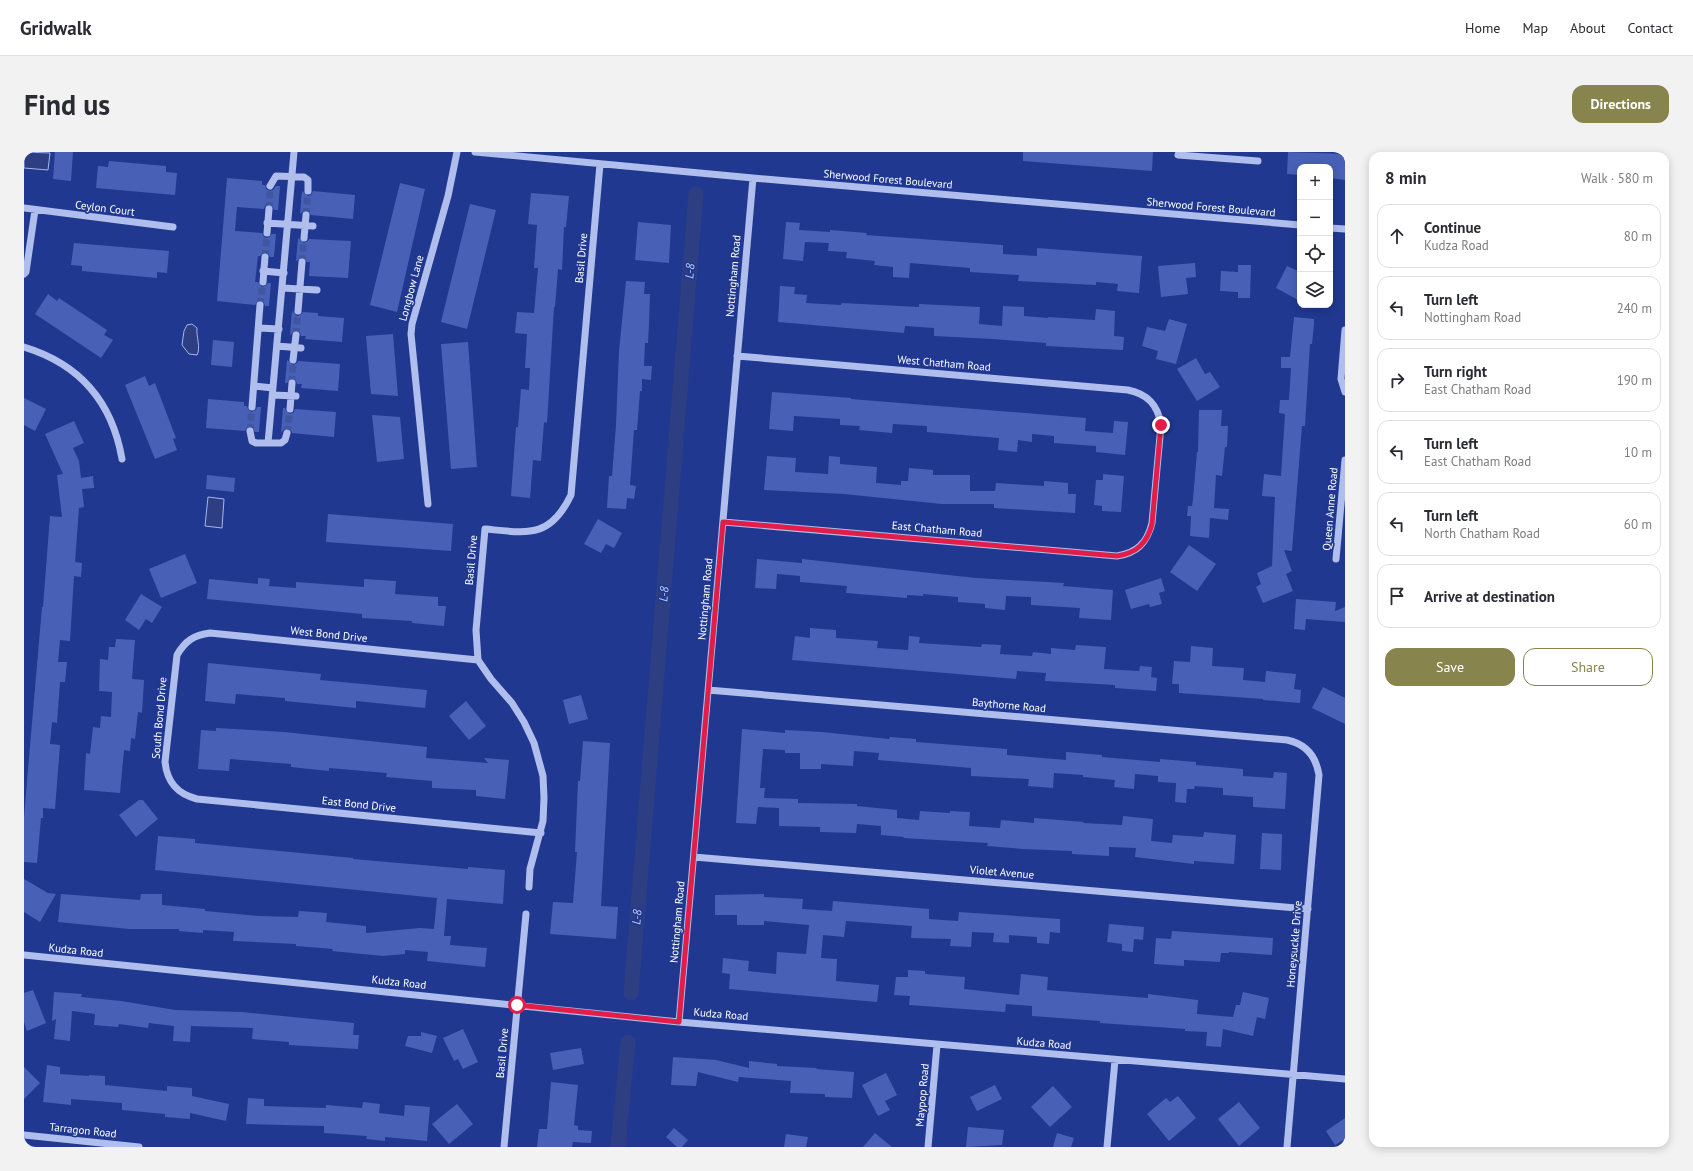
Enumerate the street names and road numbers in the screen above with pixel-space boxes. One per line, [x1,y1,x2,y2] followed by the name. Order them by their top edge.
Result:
[823,166,953,192] street label: Sherwood Forest Boulevard
[1146,194,1276,220] street label: Sherwood Forest Boulevard
[74,197,136,219] street label: Ceylon Court
[572,232,590,284] street label: Basil Drive
[722,234,744,318] street label: Nottingham Road
[395,253,427,323] street label: Longbow Lane
[897,352,991,374] street label: West Chatham Road
[1319,467,1341,551] street label: Queen Anne Road
[891,518,983,540] street label: East Chatham Road
[462,534,480,586] street label: Basil Drive
[694,557,716,641] street label: Nottingham Road
[290,623,369,645] street label: West Bond Drive
[148,676,170,760] street label: South Bond Drive
[971,695,1047,715] street label: Baythorne Road
[321,793,397,815] street label: East Bond Drive
[968,862,1035,882] street label: Violet Avenue
[666,880,688,964] street label: Nottingham Road
[1283,900,1305,988] street label: Honeysuckle Drive
[48,940,104,960] street label: Kudza Road
[371,972,427,992] street label: Kudza Road
[693,1005,749,1023] street label: Kudza Road
[493,1027,511,1079] street label: Basil Drive
[1016,1034,1072,1052] street label: Kudza Road
[912,1063,932,1127] street label: Maypop Road
[49,1120,117,1140] street label: Tarragon Road

